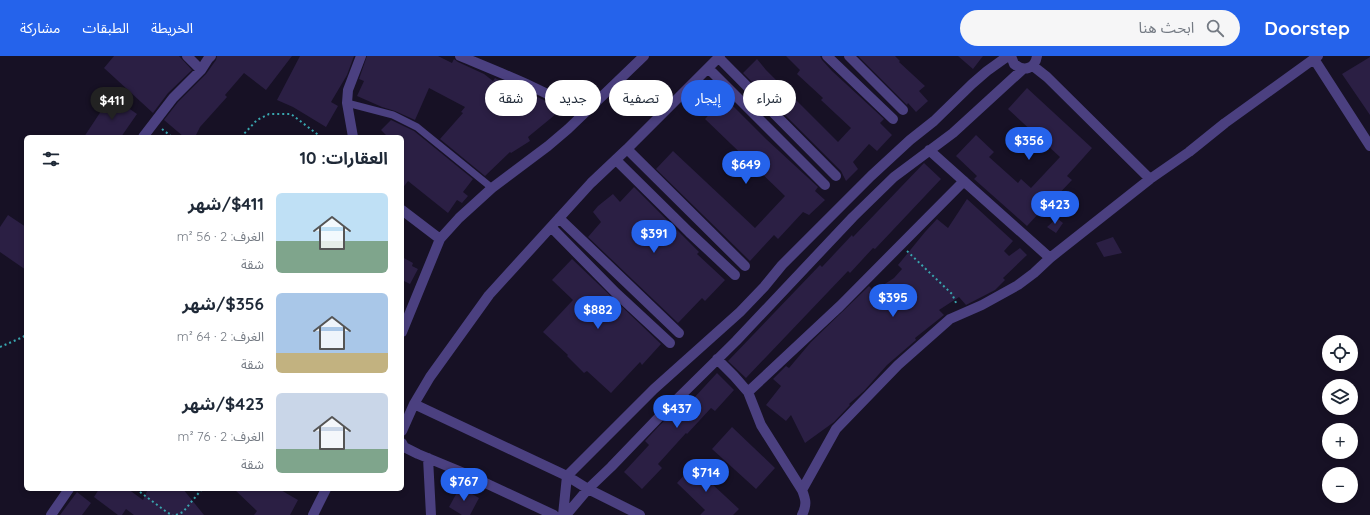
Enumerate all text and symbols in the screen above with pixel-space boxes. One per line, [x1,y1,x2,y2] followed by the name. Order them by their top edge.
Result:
[960,10,1240,46] search box
[1264,16,1350,40] text: Doorstep
[1204,17,1226,39] icon: search
[1139,18,1194,37] text: ابحث هنا
[20,19,60,37] text: مشاركة
[82,19,129,37] text: الطبقات
[151,19,193,37] text: الخريطة
[485,80,537,116] chip: شقة
[545,80,601,116] chip: جديد
[609,80,673,116] chip: تصفية
[681,80,735,116] chip: إيجار
[743,80,796,116] chip: شراء
[88,87,136,121] pin: $411
[99,92,125,108] text: $411
[1005,127,1053,161] pin: $356
[1014,132,1044,148] text: $356
[299,147,388,168] text: العقارات: 10
[40,148,62,170] icon: filters
[722,151,770,185] pin: $649
[731,156,761,172] text: $649
[1031,191,1079,225] pin: $423
[188,193,264,214] text: $411/شهر
[1040,196,1070,212] text: $423
[308,209,356,257] icon: home
[630,220,678,254] pin: $391
[640,225,668,241] text: $391
[177,228,264,244] text: الغرف: 2 · 56 m²
[241,256,264,272] text: شقة
[869,284,917,318] pin: $395
[878,289,908,305] text: $395
[182,293,264,314] text: $356/شهر
[574,296,622,330] pin: $882
[583,301,613,317] text: $882
[308,309,356,357] icon: home
[177,328,264,344] text: الغرف: 2 · 64 m²
[1322,335,1358,503] map controls
[1322,335,1358,371] button: locate
[241,356,264,372] text: شقة
[1322,379,1358,415] button: layers
[182,393,264,414] text: $423/شهر
[653,395,701,429] pin: $437
[662,400,692,416] text: $437
[308,409,356,457] icon: home
[1322,423,1358,459] button: +
[178,428,264,444] text: الغرف: 2 · 76 m²
[241,456,264,472] text: شقة
[682,459,730,493] pin: $714
[692,464,720,480] text: $714
[1322,467,1358,503] button: −
[440,468,488,502] pin: $767
[450,473,478,489] text: $767

